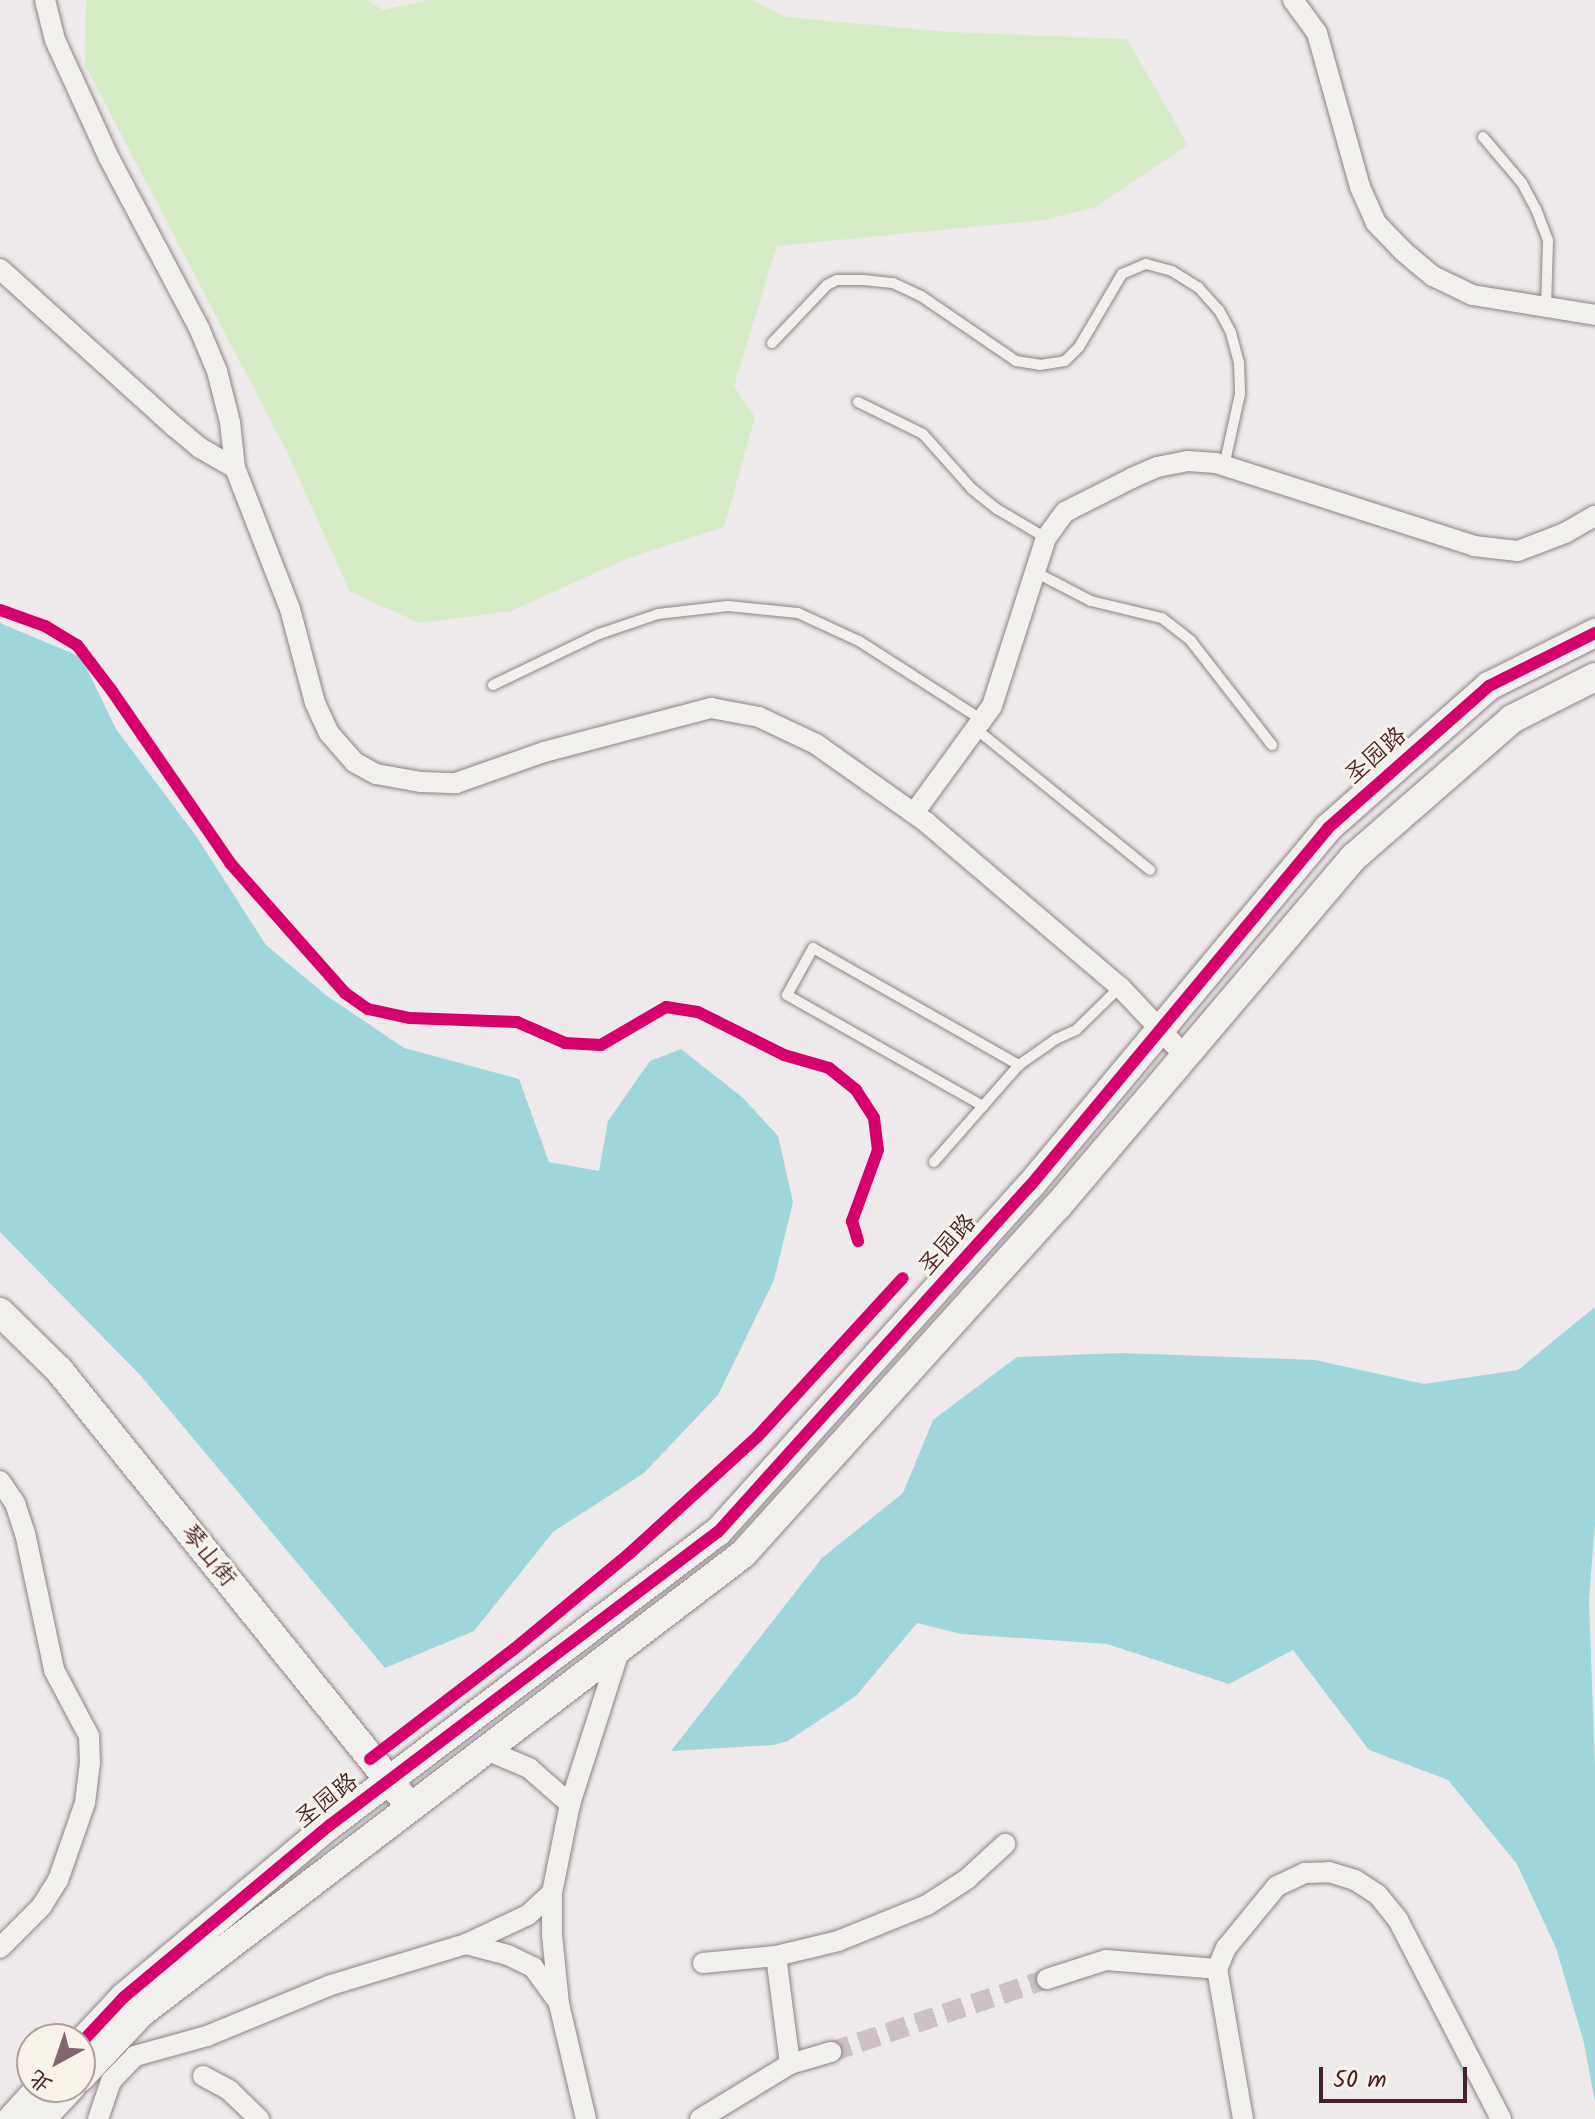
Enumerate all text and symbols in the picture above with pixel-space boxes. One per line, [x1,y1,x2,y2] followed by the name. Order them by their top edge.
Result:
[1339,722,1413,790] street label: 圣园路
[913,1209,983,1281] street label: 圣园路
[174,1519,242,1593] street label: 琴山街
[290,1767,364,1835] street label: 圣园路
[16,2023,96,2103] north arrow
[1323,2051,1471,2101] scale bar
[22,2060,61,2101] text: 北
[1333,2061,1387,2100] text: 50 m

